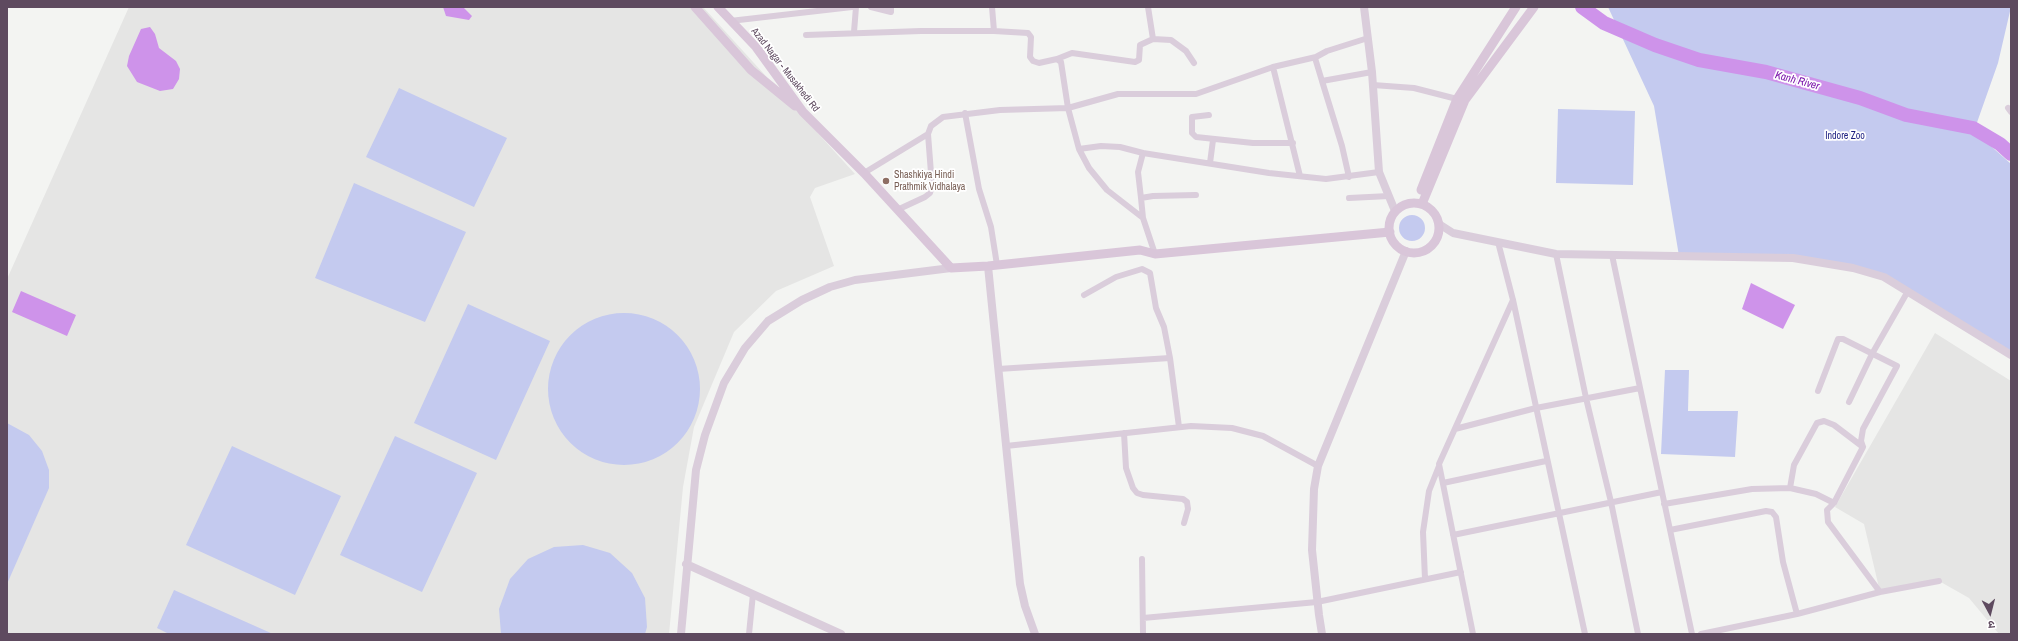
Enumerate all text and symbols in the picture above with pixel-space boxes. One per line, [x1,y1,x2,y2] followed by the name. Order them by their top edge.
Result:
[748,26,822,114] street label: Azad Nagar - Musakhedi Rd
[1773,69,1821,93] water label: Kanh River
[1825,130,1865,142] park label: Indore Zoo
[894,169,965,192] place label: Shashkiya Hindi Prathmik Vidhalaya
[881,176,891,186] marker: Shashkiya Hindi Prathmik Vidhalaya
[1970,593,2010,633] north arrow
[1987,618,1996,632] text: उ

